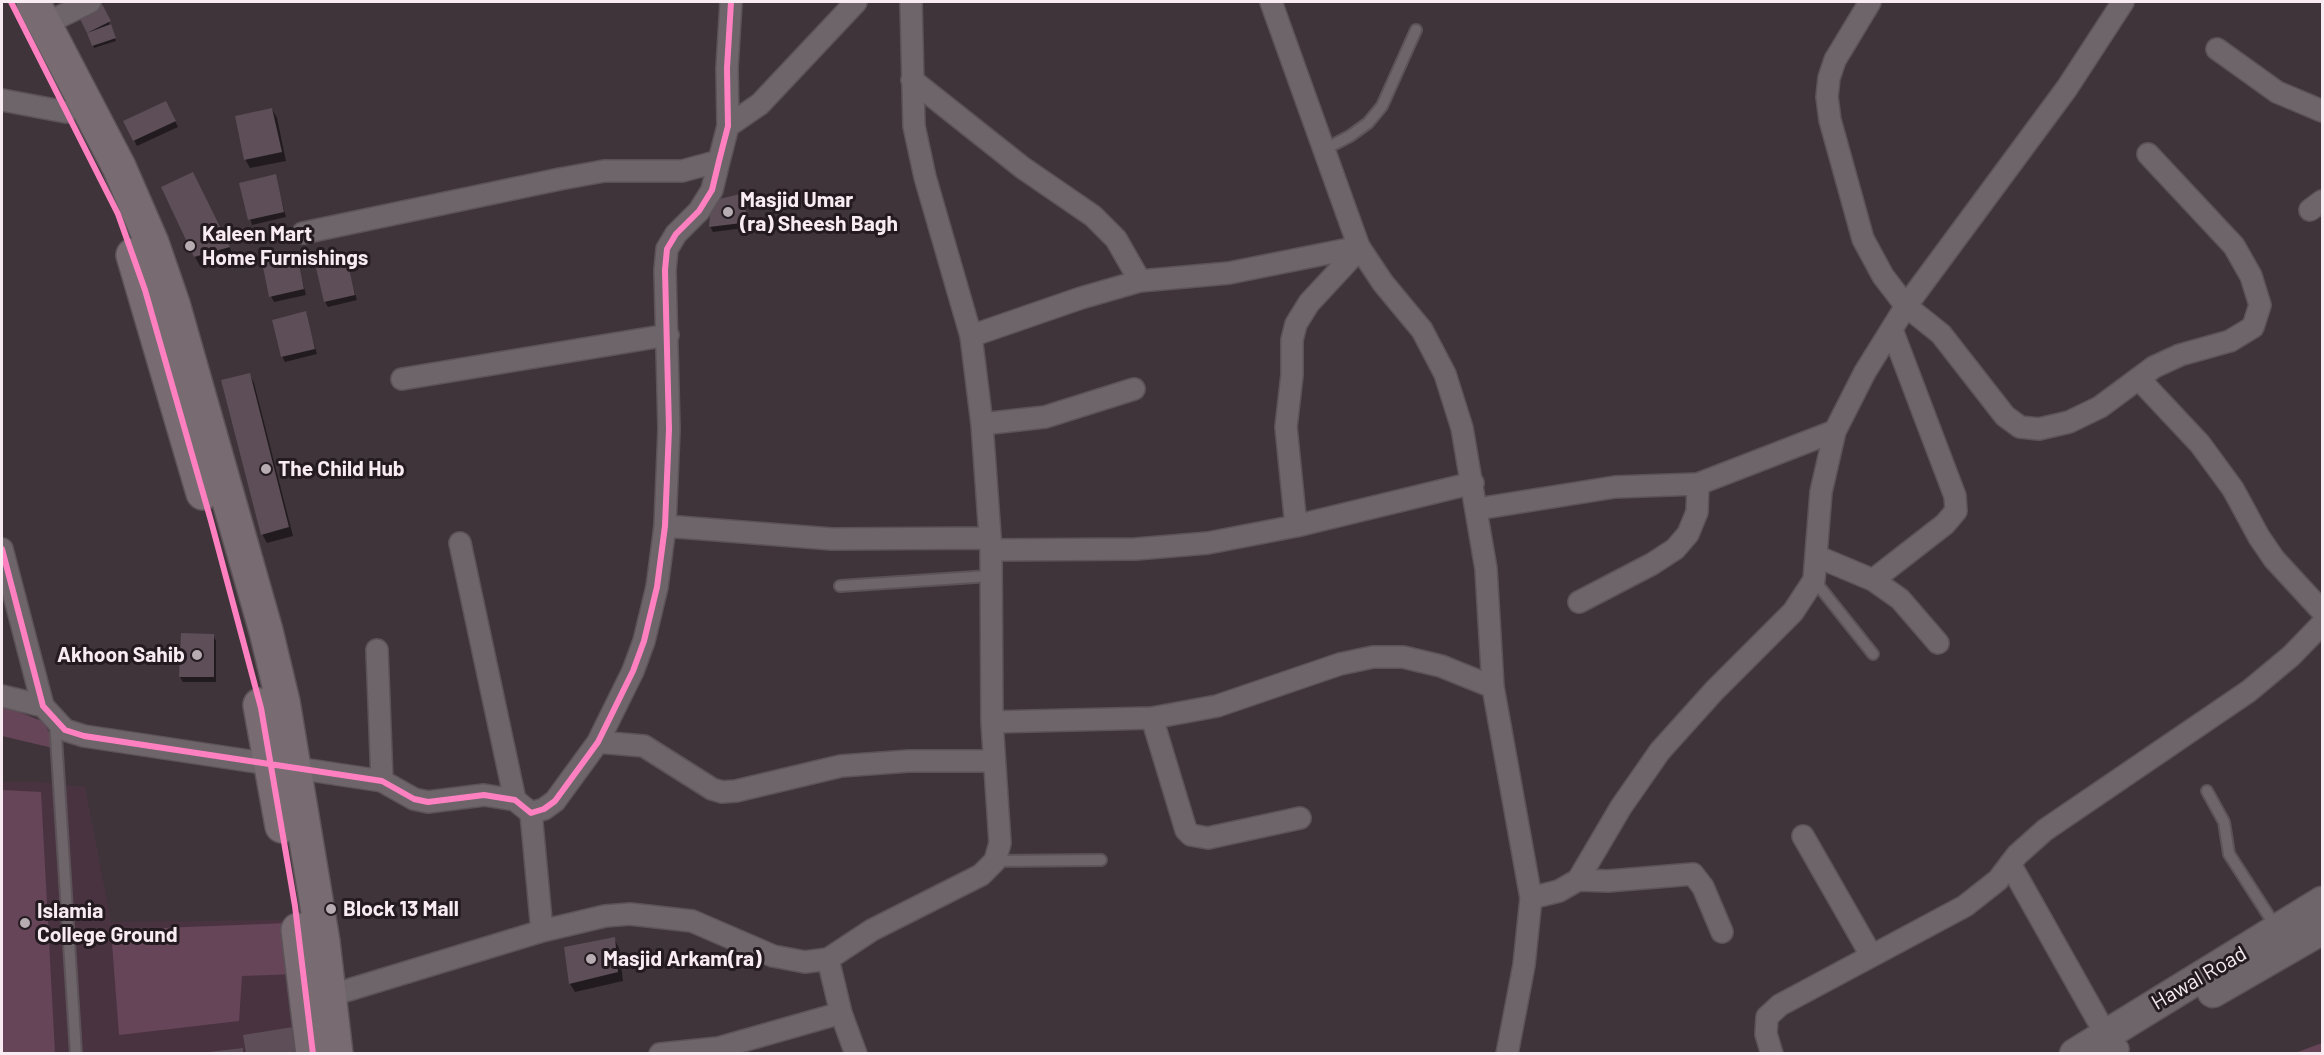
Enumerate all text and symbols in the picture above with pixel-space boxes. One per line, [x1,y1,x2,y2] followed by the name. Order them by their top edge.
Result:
[740,187,898,237] place label: Masjid Umar (ra) Sheesh Bagh
[721,205,735,219] marker: Masjid Umar (ra) Sheesh Bagh
[202,221,368,271] place label: Kaleen Mart Home Furnishings
[183,239,197,253] marker: Kaleen Mart Home Furnishings
[278,456,405,482] place label: The Child Hub
[259,462,273,476] marker: The Child Hub
[57,642,185,668] place label: Akhoon Sahib
[190,648,204,662] marker: Akhoon Sahib
[343,896,459,922] place label: Block 13 Mall
[37,898,178,948] place label: Islamia College Ground
[324,902,338,916] marker: Block 13 Mall
[18,916,32,930] marker: Islamia College Ground
[2147,941,2251,1015] street label: Hawal Road
[603,946,761,972] place label: Masjid Arkam(ra)
[584,952,598,966] marker: Masjid Arkam(ra)

